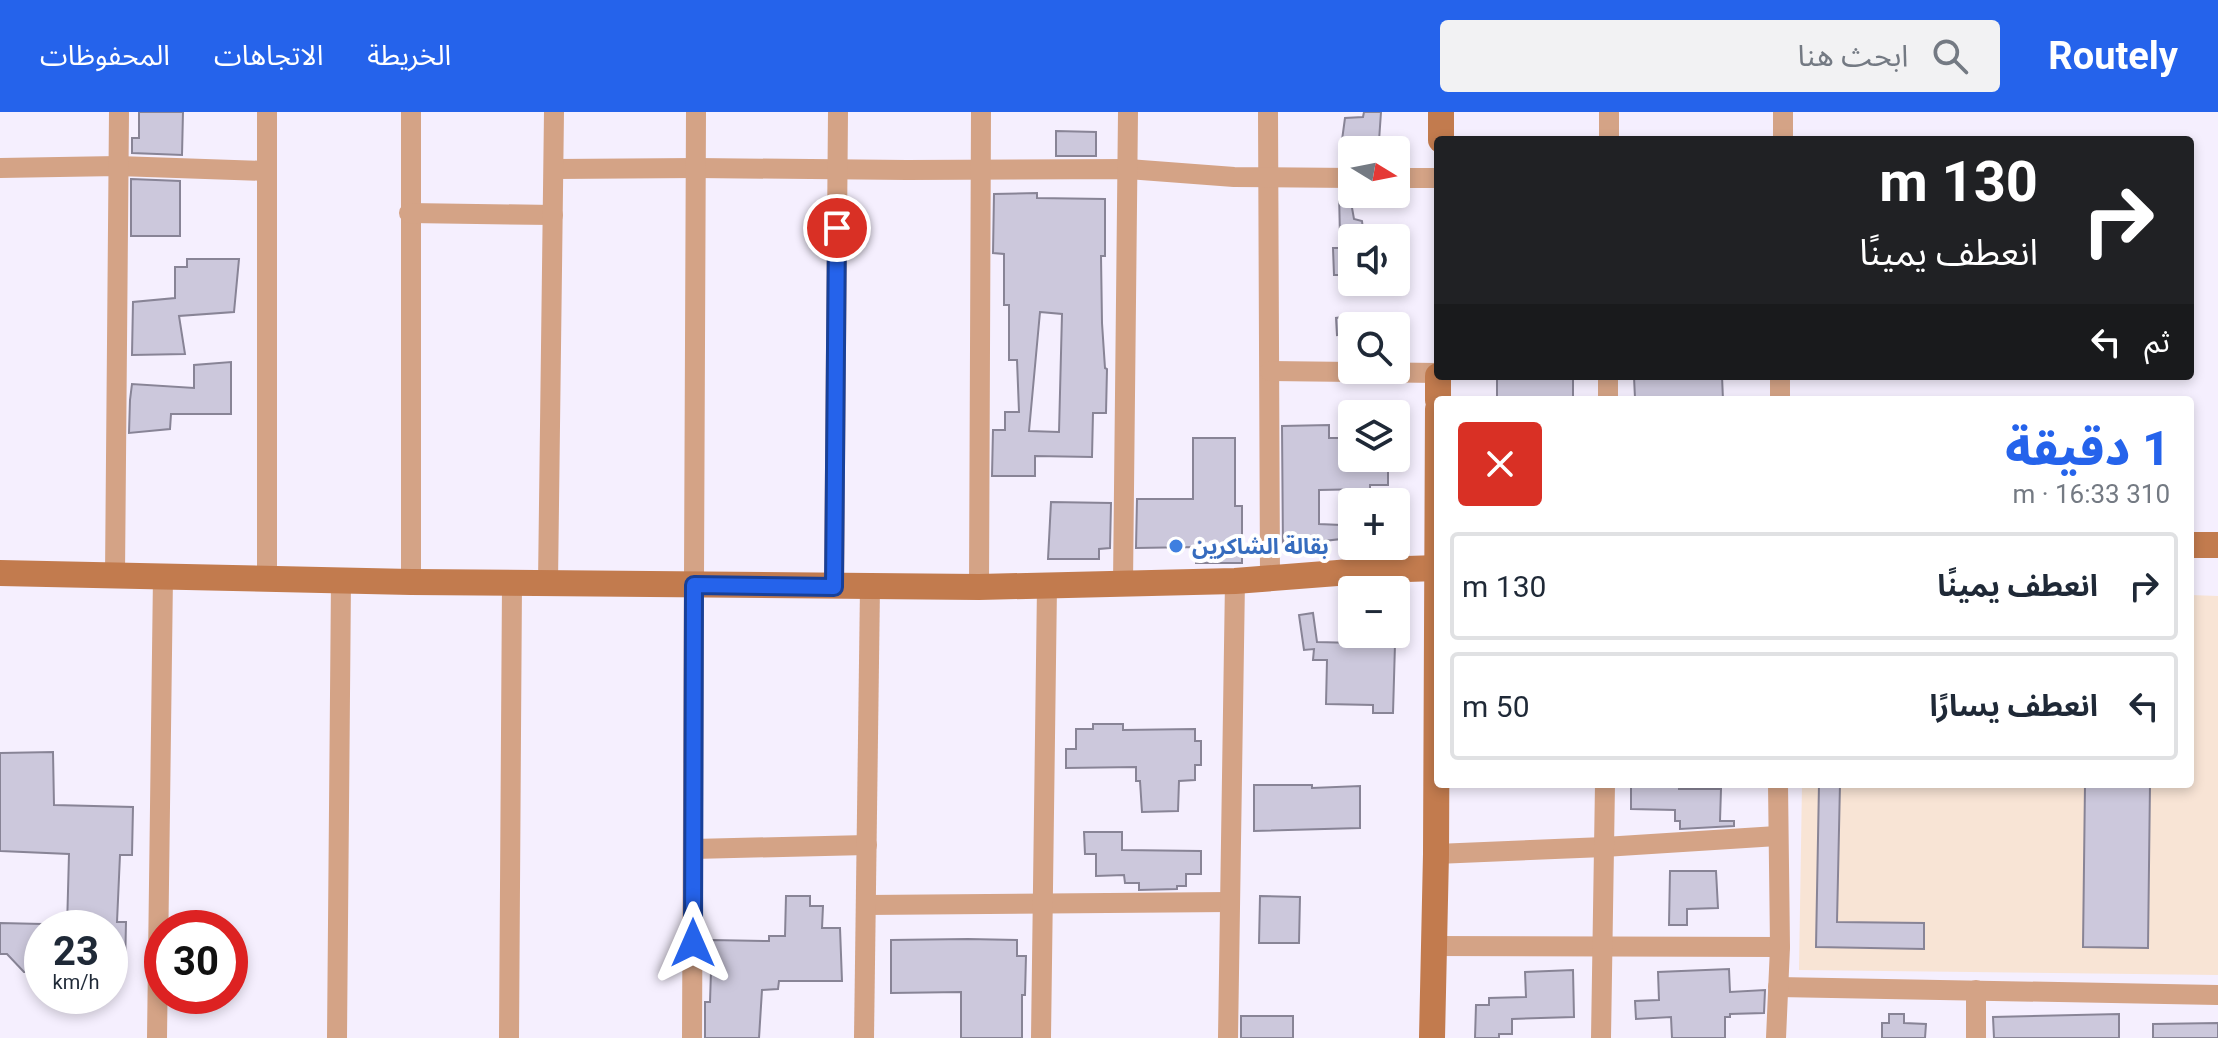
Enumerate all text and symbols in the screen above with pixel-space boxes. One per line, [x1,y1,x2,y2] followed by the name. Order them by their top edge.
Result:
[1440,20,2000,92] search box
[1928,34,1972,78] icon: search
[2048,34,2178,78] text: Routely
[1798,38,1908,73] text: ابحث هنا
[40,39,170,72] text: المحفوظات
[214,39,323,72] text: الاتجاهات
[367,39,451,72] text: الخريطة
[1338,136,1410,208] north arrow
[1338,136,1410,648] map controls
[1879,149,2038,215] text: 130 m
[2066,168,2170,272] icon: right
[803,194,871,262] pin
[815,206,859,250] icon: arrive
[1338,224,1410,296] button: sound
[1859,232,2038,274] text: انعطف يمينًا
[1338,312,1410,384] button: search
[2084,320,2128,364] icon: left
[2144,324,2170,359] text: ثم
[1338,400,1410,472] button: layers
[2005,420,2170,477] text: 1 دقيقة
[1458,422,1542,506] button: close
[2012,479,2170,509] text: 310 m · 16:33
[1338,488,1410,560] button: +
[1192,534,1329,559] place label: بقالة الشاكرين
[1167,537,1185,555] marker: بقالة الشاكرين
[2122,564,2166,608] icon: right
[1937,568,2098,603] text: انعطف يمينًا
[1462,569,1546,604] text: 130 m
[1338,576,1410,648] button: −
[2122,684,2166,728] icon: left
[1929,688,2098,723] text: انعطف يسارًا
[1462,689,1530,724] text: 50 m
[651,901,735,985] position arrow
[144,910,248,1014] speed limit sign: 30
[53,928,99,975] text: 23
[53,970,99,994] text: km/h

